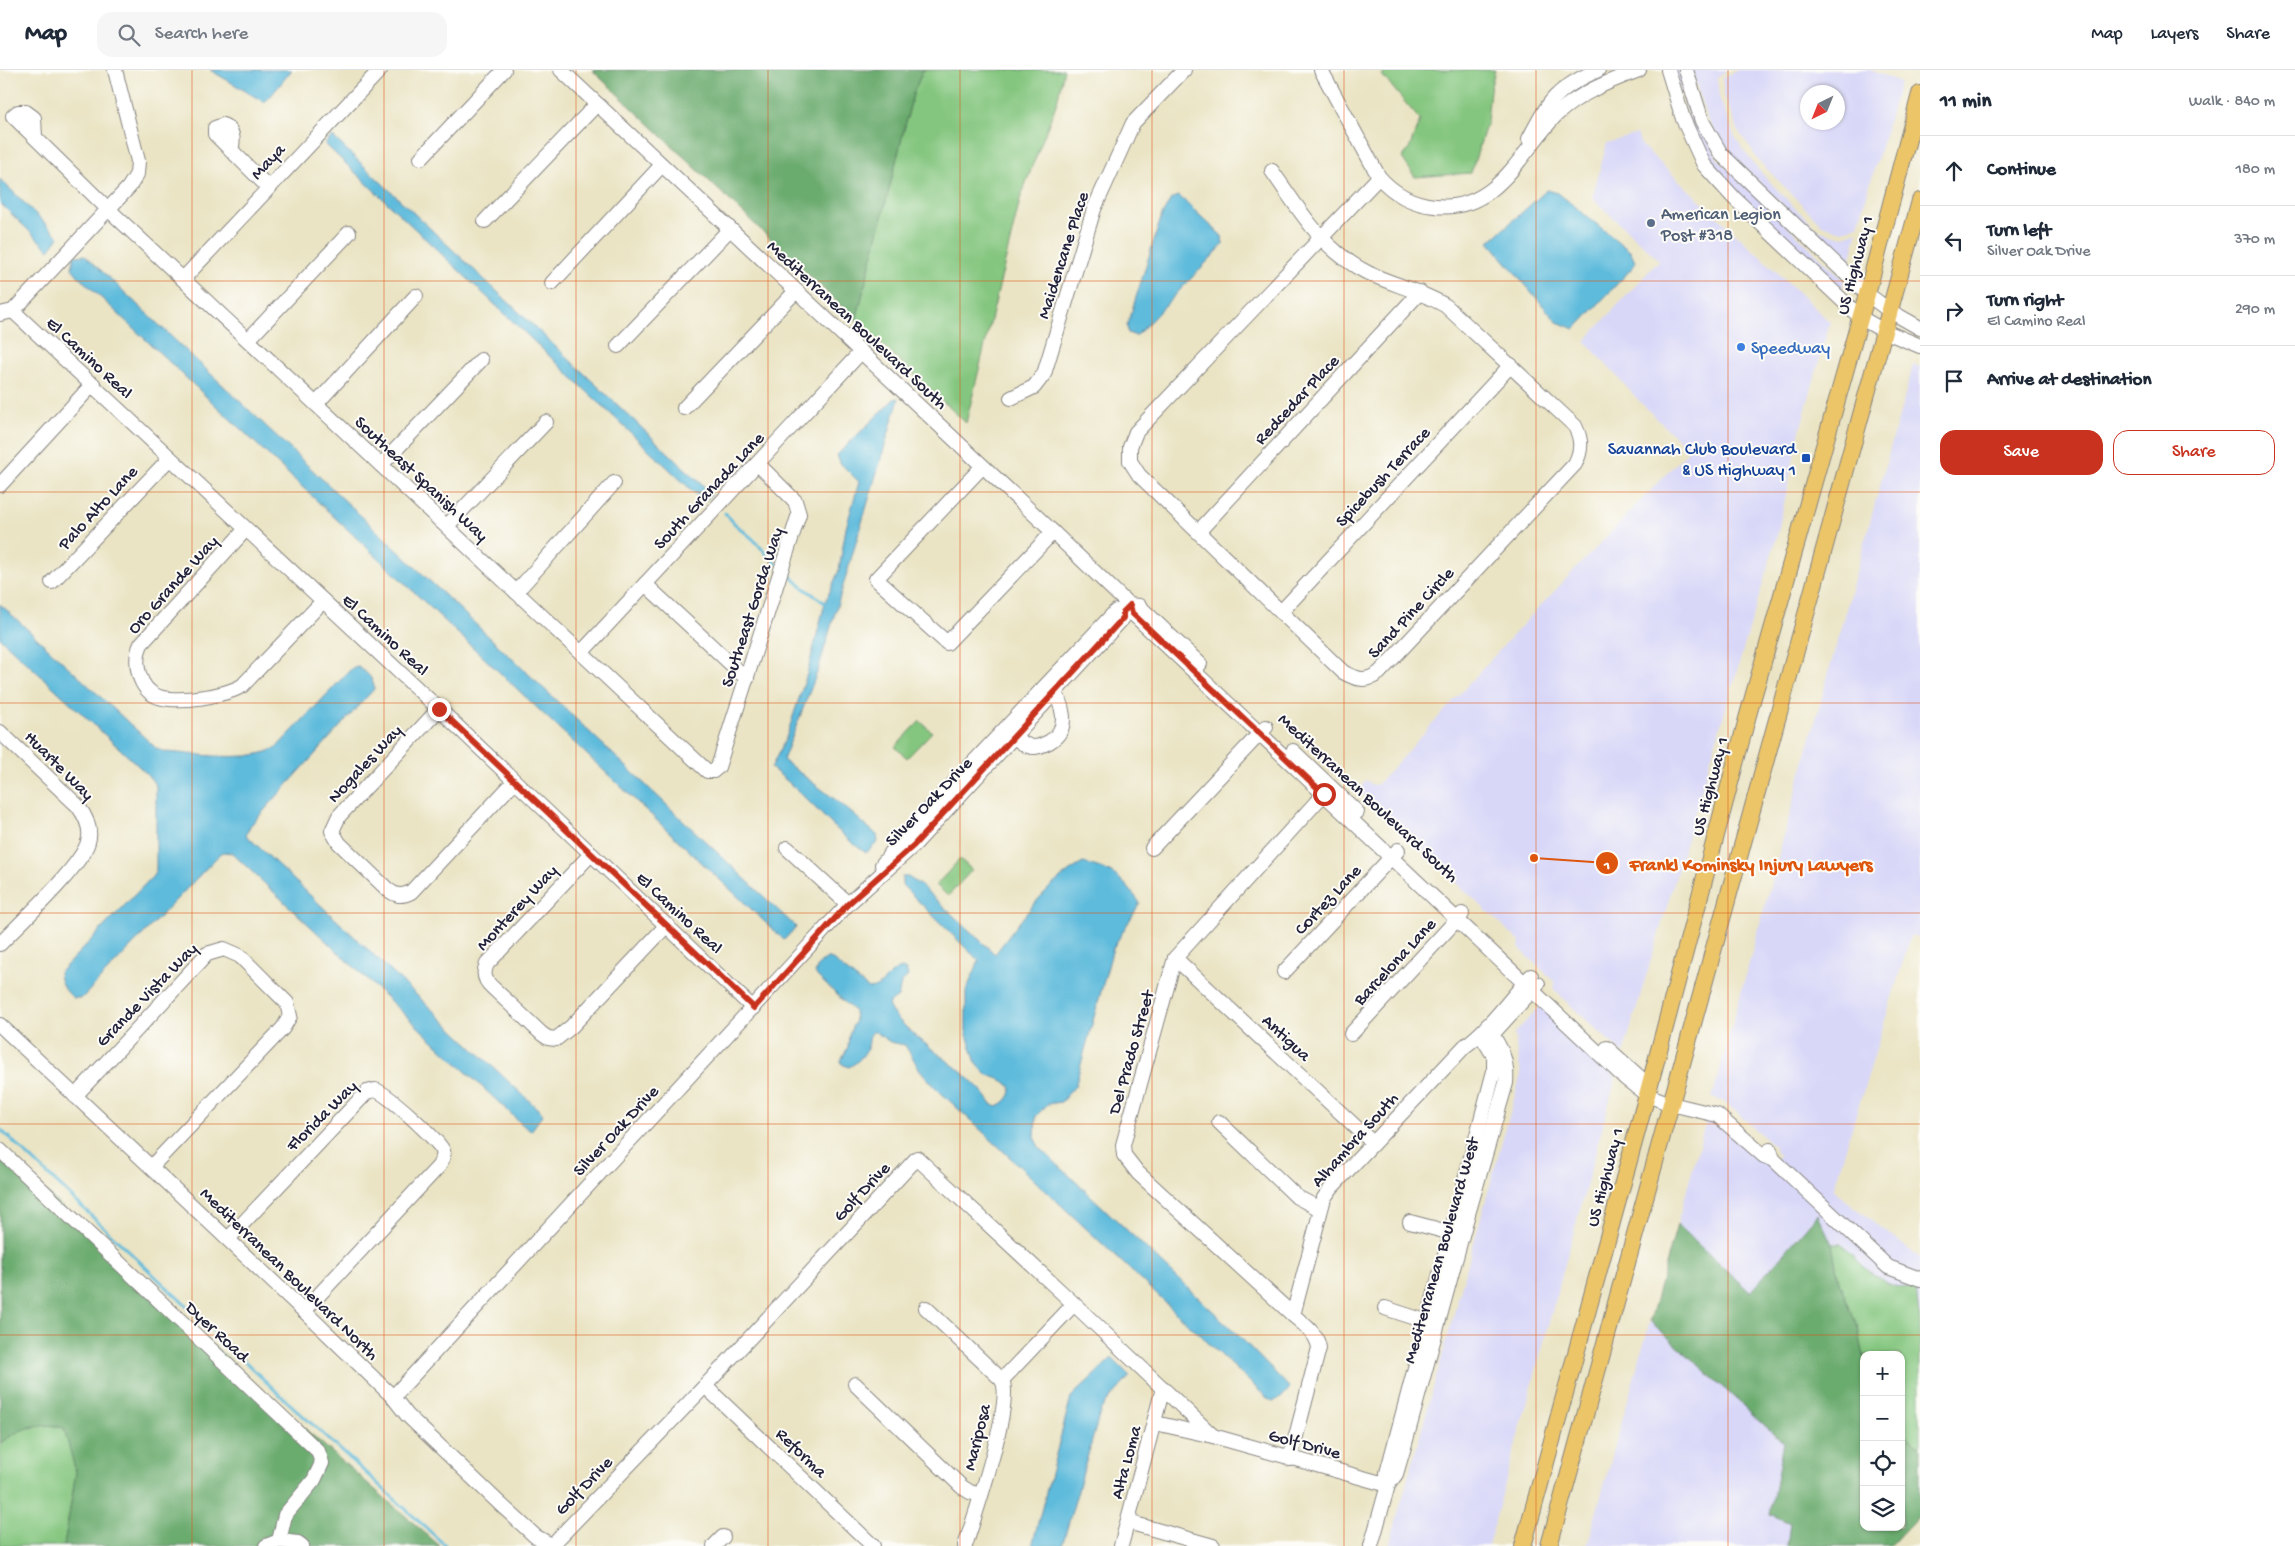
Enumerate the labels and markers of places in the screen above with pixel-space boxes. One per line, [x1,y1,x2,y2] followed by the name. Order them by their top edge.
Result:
[1660,205,1781,247] place label: American Legion Post #318
[1645,217,1657,229] marker: American Legion Post #318
[1751,339,1830,360] place label: Speedway
[1735,341,1747,353] marker: Speedway
[1608,440,1797,482] place label: Savannah Club Boulevard & US Highway 1
[1800,452,1812,464] marker: Savannah Club Boulevard & US Highway 1
[1595,846,1883,880] callout: Frankl Kominsky Injury Lawyers

